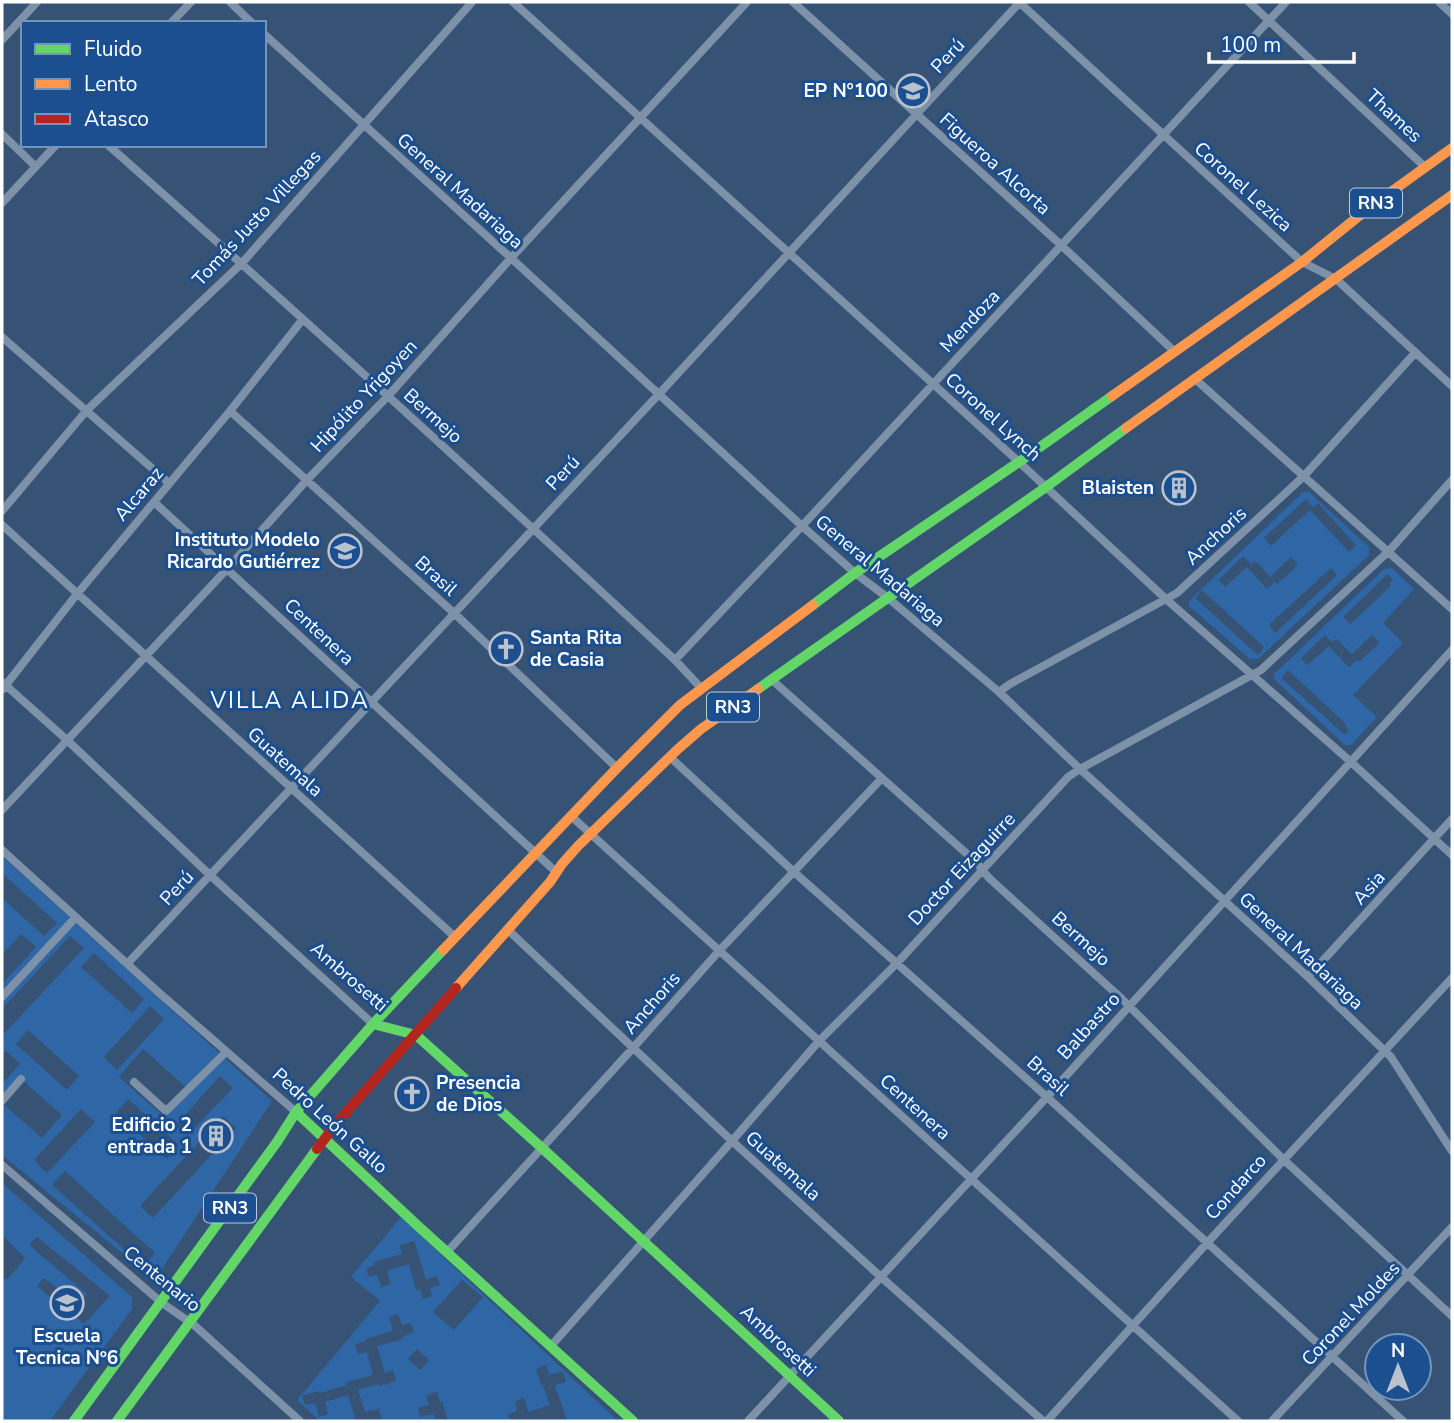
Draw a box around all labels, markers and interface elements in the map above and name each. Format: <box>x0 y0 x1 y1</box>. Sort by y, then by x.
legend <box>21 21 266 147</box>
scale bar <box>1209 21 1354 65</box>
text: 100 m <box>1220 31 1281 59</box>
street label: Perú <box>925 33 971 79</box>
text: Fluido <box>84 35 142 63</box>
text: Lento <box>84 70 137 98</box>
school or university icon: EP N°100 <box>894 72 932 110</box>
place label: EP N°100 <box>804 78 888 104</box>
street label: Thames <box>1360 83 1428 149</box>
text: Atasco <box>84 105 149 133</box>
street label: Figueroa Alcorta <box>934 107 1056 221</box>
street label: General Madariaga <box>391 127 529 255</box>
street label: Coronel Lezica <box>1188 136 1298 238</box>
street label: Tomás Justo Villegas <box>187 144 327 292</box>
road number: RN3 <box>1350 188 1402 218</box>
street label: Mendoza <box>934 284 1006 358</box>
street label: Hipólito Yrigoyen <box>305 334 423 458</box>
street label: Coronel Lynch <box>939 367 1047 467</box>
street label: Bermejo <box>398 383 468 449</box>
street label: Perú <box>540 450 586 496</box>
street label: Alcaraz <box>109 461 170 527</box>
building icon: Blaisten <box>1160 469 1198 507</box>
place label: Blaisten <box>1082 475 1154 501</box>
street label: Anchoris <box>1180 501 1252 571</box>
street label: General Madariaga <box>810 509 950 633</box>
place label: Instituto Modelo Ricardo Gutiérrez <box>167 527 320 575</box>
school or university icon: Instituto Modelo Ricardo Gutiérrez <box>326 532 364 570</box>
street label: Brasil <box>409 550 463 602</box>
street label: Centenera <box>278 593 360 671</box>
place label: Santa Rita de Casia <box>530 625 622 673</box>
church icon: Santa Rita de Casia <box>487 630 525 668</box>
district label: VILLA ALIDA <box>209 685 370 716</box>
road number: RN3 <box>707 692 759 722</box>
street label: Guatemala <box>242 721 328 803</box>
street label: Doctor Eizaguirre <box>903 807 1021 931</box>
street label: Perú <box>154 865 200 911</box>
street label: Asia <box>1347 865 1391 911</box>
street label: General Madariaga <box>1233 886 1369 1016</box>
street label: Bermejo <box>1046 906 1116 972</box>
street label: Ambrosetti <box>305 936 393 1018</box>
street label: Anchoris <box>618 966 686 1040</box>
street label: Balbastro <box>1052 987 1126 1065</box>
street label: Brasil <box>1021 1050 1075 1102</box>
street label: Pedro León Gallo <box>267 1062 393 1180</box>
street label: Centenera <box>874 1068 956 1146</box>
place label: Presencia de Dios <box>436 1070 521 1118</box>
church icon: Presencia de Dios <box>393 1075 431 1113</box>
place label: Edificio 2 entrada 1 <box>107 1112 192 1160</box>
building icon: Edificio 2 entrada 1 <box>197 1117 235 1155</box>
street label: Guatemala <box>740 1125 826 1207</box>
street label: Condarco <box>1199 1148 1273 1226</box>
road number: RN3 <box>204 1194 256 1223</box>
street label: Centenario <box>118 1240 206 1318</box>
street label: Coronel Moldes <box>1296 1256 1406 1372</box>
school or university icon: Escuela Tecnica Nº6 <box>48 1284 86 1322</box>
street label: Ambrosetti <box>734 1299 822 1383</box>
place label: Escuela Tecnica Nº6 <box>16 1323 118 1371</box>
north arrow <box>1363 1332 1433 1402</box>
text: N <box>1391 1338 1405 1364</box>

